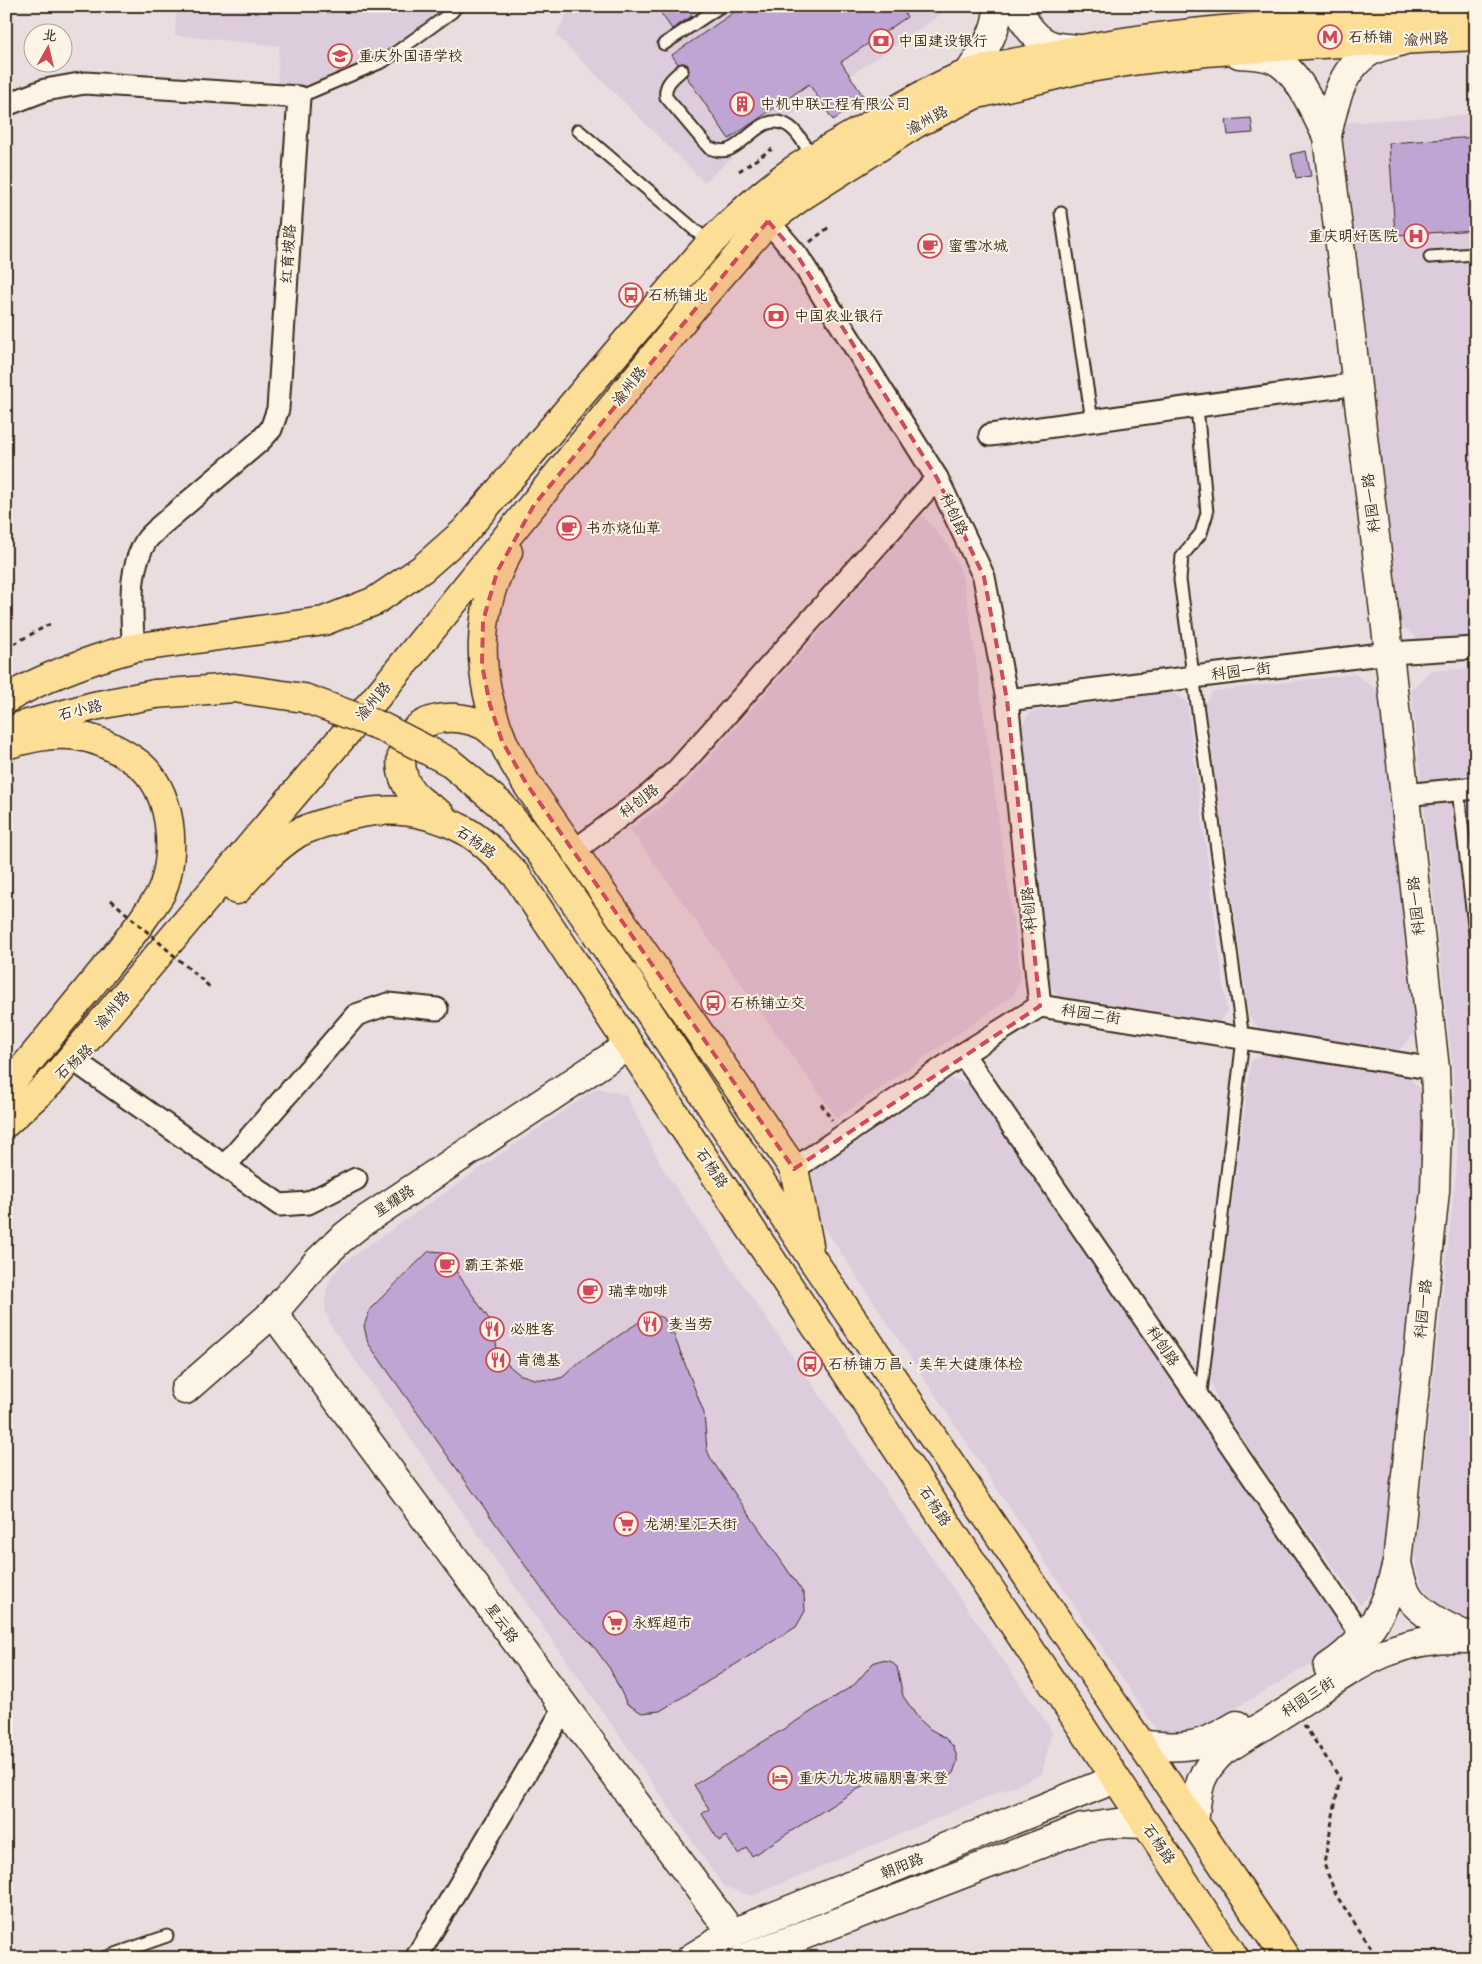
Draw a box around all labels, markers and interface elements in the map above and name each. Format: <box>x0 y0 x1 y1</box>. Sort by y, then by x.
north arrow <box>22 22 72 72</box>
metro station icon: 石桥铺 <box>1317 24 1343 50</box>
text: 北 <box>42 25 58 45</box>
place label: 石桥铺 <box>1348 27 1393 46</box>
bank icon: 中国建设银行 <box>868 28 894 54</box>
street label: 渝州路 <box>1403 28 1449 49</box>
place label: 中国建设银行 <box>898 31 988 50</box>
school or university icon: 重庆外国语学校 <box>327 43 353 69</box>
place label: 重庆外国语学校 <box>358 46 463 65</box>
building icon: 中机中联工程有限公司 <box>729 91 755 117</box>
place label: 中机中联工程有限公司 <box>760 94 910 113</box>
street label: 渝州路 <box>902 101 951 139</box>
street label: 红育坡路 <box>276 223 299 285</box>
hospital icon: 重庆明好医院 <box>1403 223 1429 249</box>
place label: 重庆明好医院 <box>1308 226 1398 245</box>
cafe icon: 蜜雪冰城 <box>917 233 943 259</box>
place label: 蜜雪冰城 <box>948 236 1008 255</box>
bus stop icon: 石桥铺北 <box>618 282 644 308</box>
place label: 石桥铺北 <box>648 285 708 304</box>
bank icon: 中国农业银行 <box>763 303 789 329</box>
place label: 中国农业银行 <box>794 306 884 325</box>
street label: 渝州路 <box>607 362 650 409</box>
street label: 科园一路 <box>1357 472 1384 534</box>
street label: 科创路 <box>936 489 973 538</box>
cafe icon: 书亦烧仙草 <box>556 515 582 541</box>
place label: 书亦烧仙草 <box>586 518 661 537</box>
street label: 科园一街 <box>1210 657 1272 684</box>
street label: 渝州路 <box>351 677 394 724</box>
street label: 石小路 <box>56 695 104 724</box>
street label: 科创路 <box>615 779 662 822</box>
street label: 石杨路 <box>452 821 500 862</box>
street label: 科园一路 <box>1403 875 1428 937</box>
street label: 科创路 <box>1017 886 1040 932</box>
street label: 渝州路 <box>90 986 133 1033</box>
bus stop icon: 石桥铺立交 <box>700 990 726 1016</box>
place label: 石桥铺立交 <box>730 993 805 1012</box>
street label: 科园二街 <box>1060 999 1122 1028</box>
street label: 石杨路 <box>51 1040 97 1084</box>
street label: 石杨路 <box>692 1144 733 1192</box>
street label: 星耀路 <box>370 1180 418 1221</box>
cafe icon: 霸王茶姬 <box>434 1252 460 1278</box>
place label: 霸王茶姬 <box>464 1255 524 1274</box>
cafe icon: 瑞幸咖啡 <box>577 1278 603 1304</box>
street label: 科园一路 <box>1410 1278 1435 1340</box>
place label: 瑞幸咖啡 <box>608 1281 668 1300</box>
restaurant icon: 麦当劳 <box>637 1311 663 1337</box>
place label: 麦当劳 <box>668 1314 713 1333</box>
restaurant icon: 必胜客 <box>479 1316 505 1342</box>
place label: 必胜客 <box>510 1319 555 1338</box>
street label: 科创路 <box>1143 1322 1184 1370</box>
restaurant icon: 肯德基 <box>485 1347 511 1373</box>
place label: 肯德基 <box>516 1350 561 1369</box>
bus stop icon: 石桥铺万昌‧美年大健康体检 <box>797 1351 823 1377</box>
place label: 石桥铺万昌‧美年大健康体检 <box>828 1354 1023 1373</box>
street label: 石杨路 <box>915 1482 956 1530</box>
supermarket icon: 龙湖·星汇天街 <box>613 1511 639 1537</box>
place label: 龙湖·星汇天街 <box>644 1514 737 1533</box>
street label: 星云路 <box>481 1599 523 1646</box>
supermarket icon: 永辉超市 <box>602 1610 628 1636</box>
place label: 永辉超市 <box>632 1613 692 1632</box>
street label: 科园三街 <box>1277 1672 1338 1721</box>
hotel icon: 重庆九龙坡福朋喜来登 <box>767 1765 793 1791</box>
place label: 重庆九龙坡福朋喜来登 <box>798 1768 948 1787</box>
street label: 石杨路 <box>1139 1820 1180 1868</box>
street label: 朝阳路 <box>877 1848 926 1883</box>

